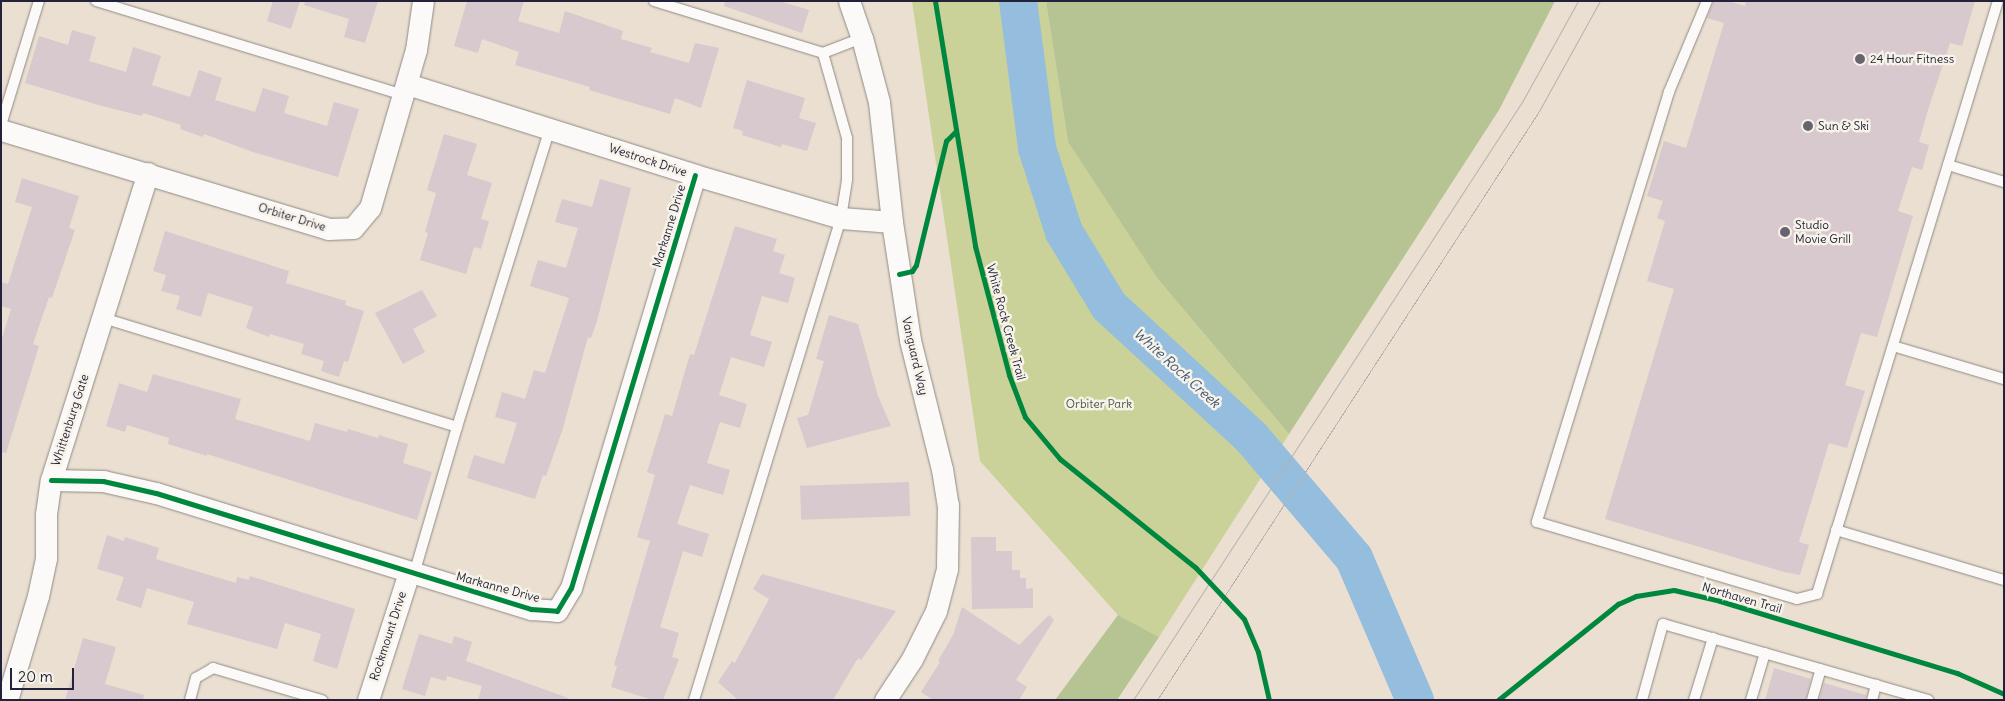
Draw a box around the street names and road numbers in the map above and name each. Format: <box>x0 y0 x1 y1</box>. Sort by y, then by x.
street label: Westrock Drive <box>607 141 689 179</box>
street label: Markanne Drive <box>650 183 688 269</box>
street label: Orbiter Drive <box>256 200 328 234</box>
street label: White Rock Creek Trail <box>984 262 1028 382</box>
street label: Vanguard Way <box>899 315 931 397</box>
street label: Whittenburg Gate <box>48 372 92 468</box>
street label: Markanne Drive <box>455 569 541 605</box>
street label: Northaven Trail <box>1701 580 1783 616</box>
street label: Rockmount Drive <box>367 590 409 682</box>

